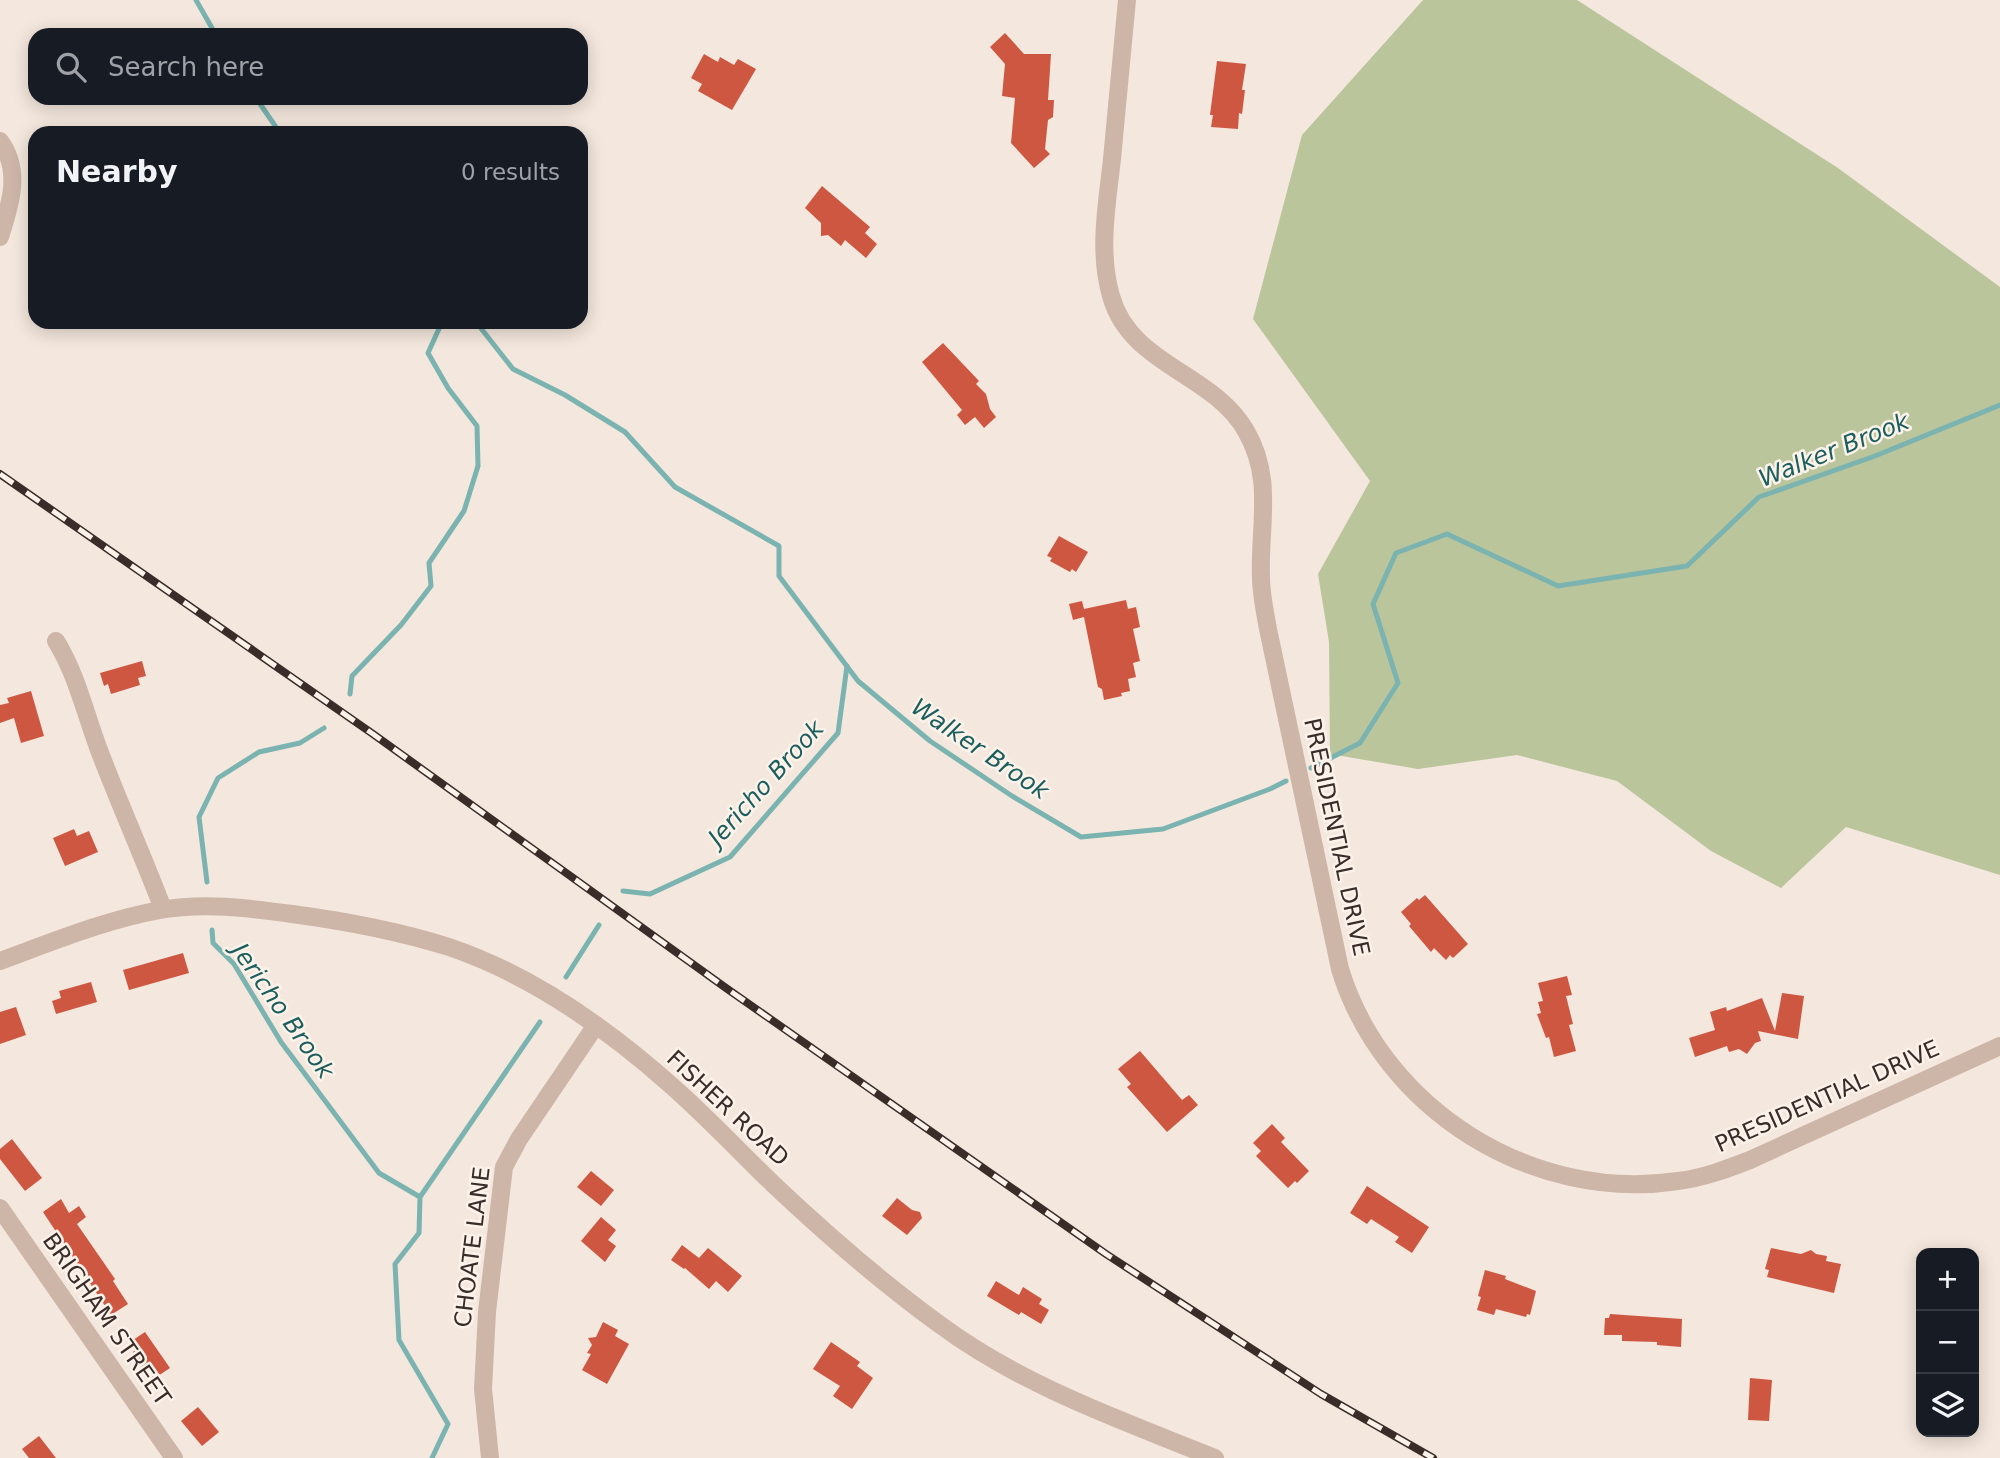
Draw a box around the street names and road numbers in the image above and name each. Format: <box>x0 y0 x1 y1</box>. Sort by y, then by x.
street label: PRESIDENTIAL DRIVE <box>1299 716 1375 958</box>
street label: PRESIDENTIAL DRIVE <box>1711 1035 1943 1157</box>
street label: FISHER ROAD <box>662 1045 794 1171</box>
street label: CHOATE LANE <box>449 1165 495 1329</box>
street label: BRIGHAM STREET <box>38 1228 177 1411</box>

